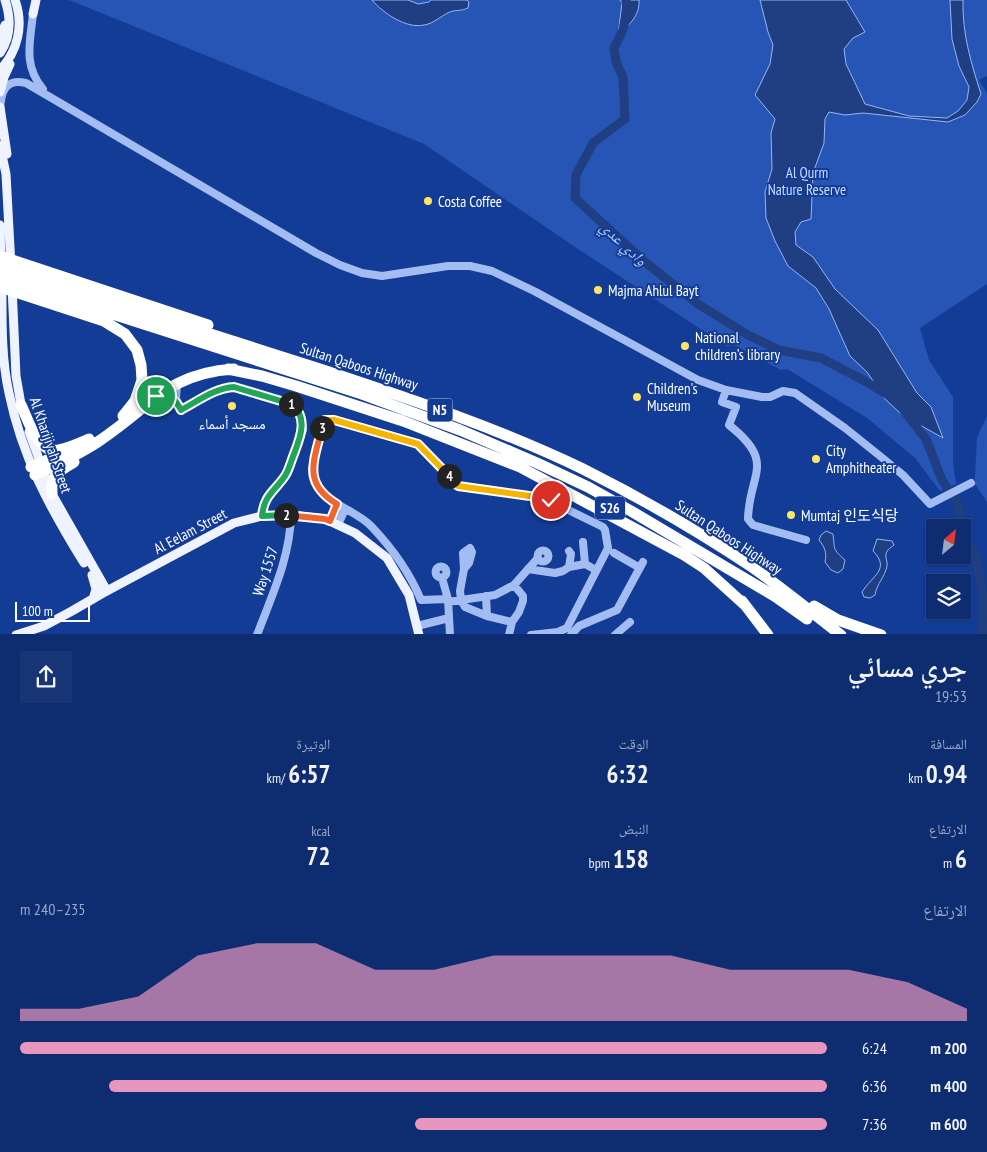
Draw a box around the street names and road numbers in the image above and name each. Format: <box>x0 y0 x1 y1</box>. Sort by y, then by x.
street label: Sultan Qaboos Highway <box>298 338 421 394</box>
street label: Al Kharijiyah Street <box>26 395 76 495</box>
road number: N5 <box>428 398 452 422</box>
street label: Sultan Qaboos Highway <box>672 495 786 579</box>
road number: S26 <box>595 496 625 520</box>
street label: Al Eelam Street <box>150 504 230 558</box>
street label: Way 1557 <box>248 544 282 598</box>

